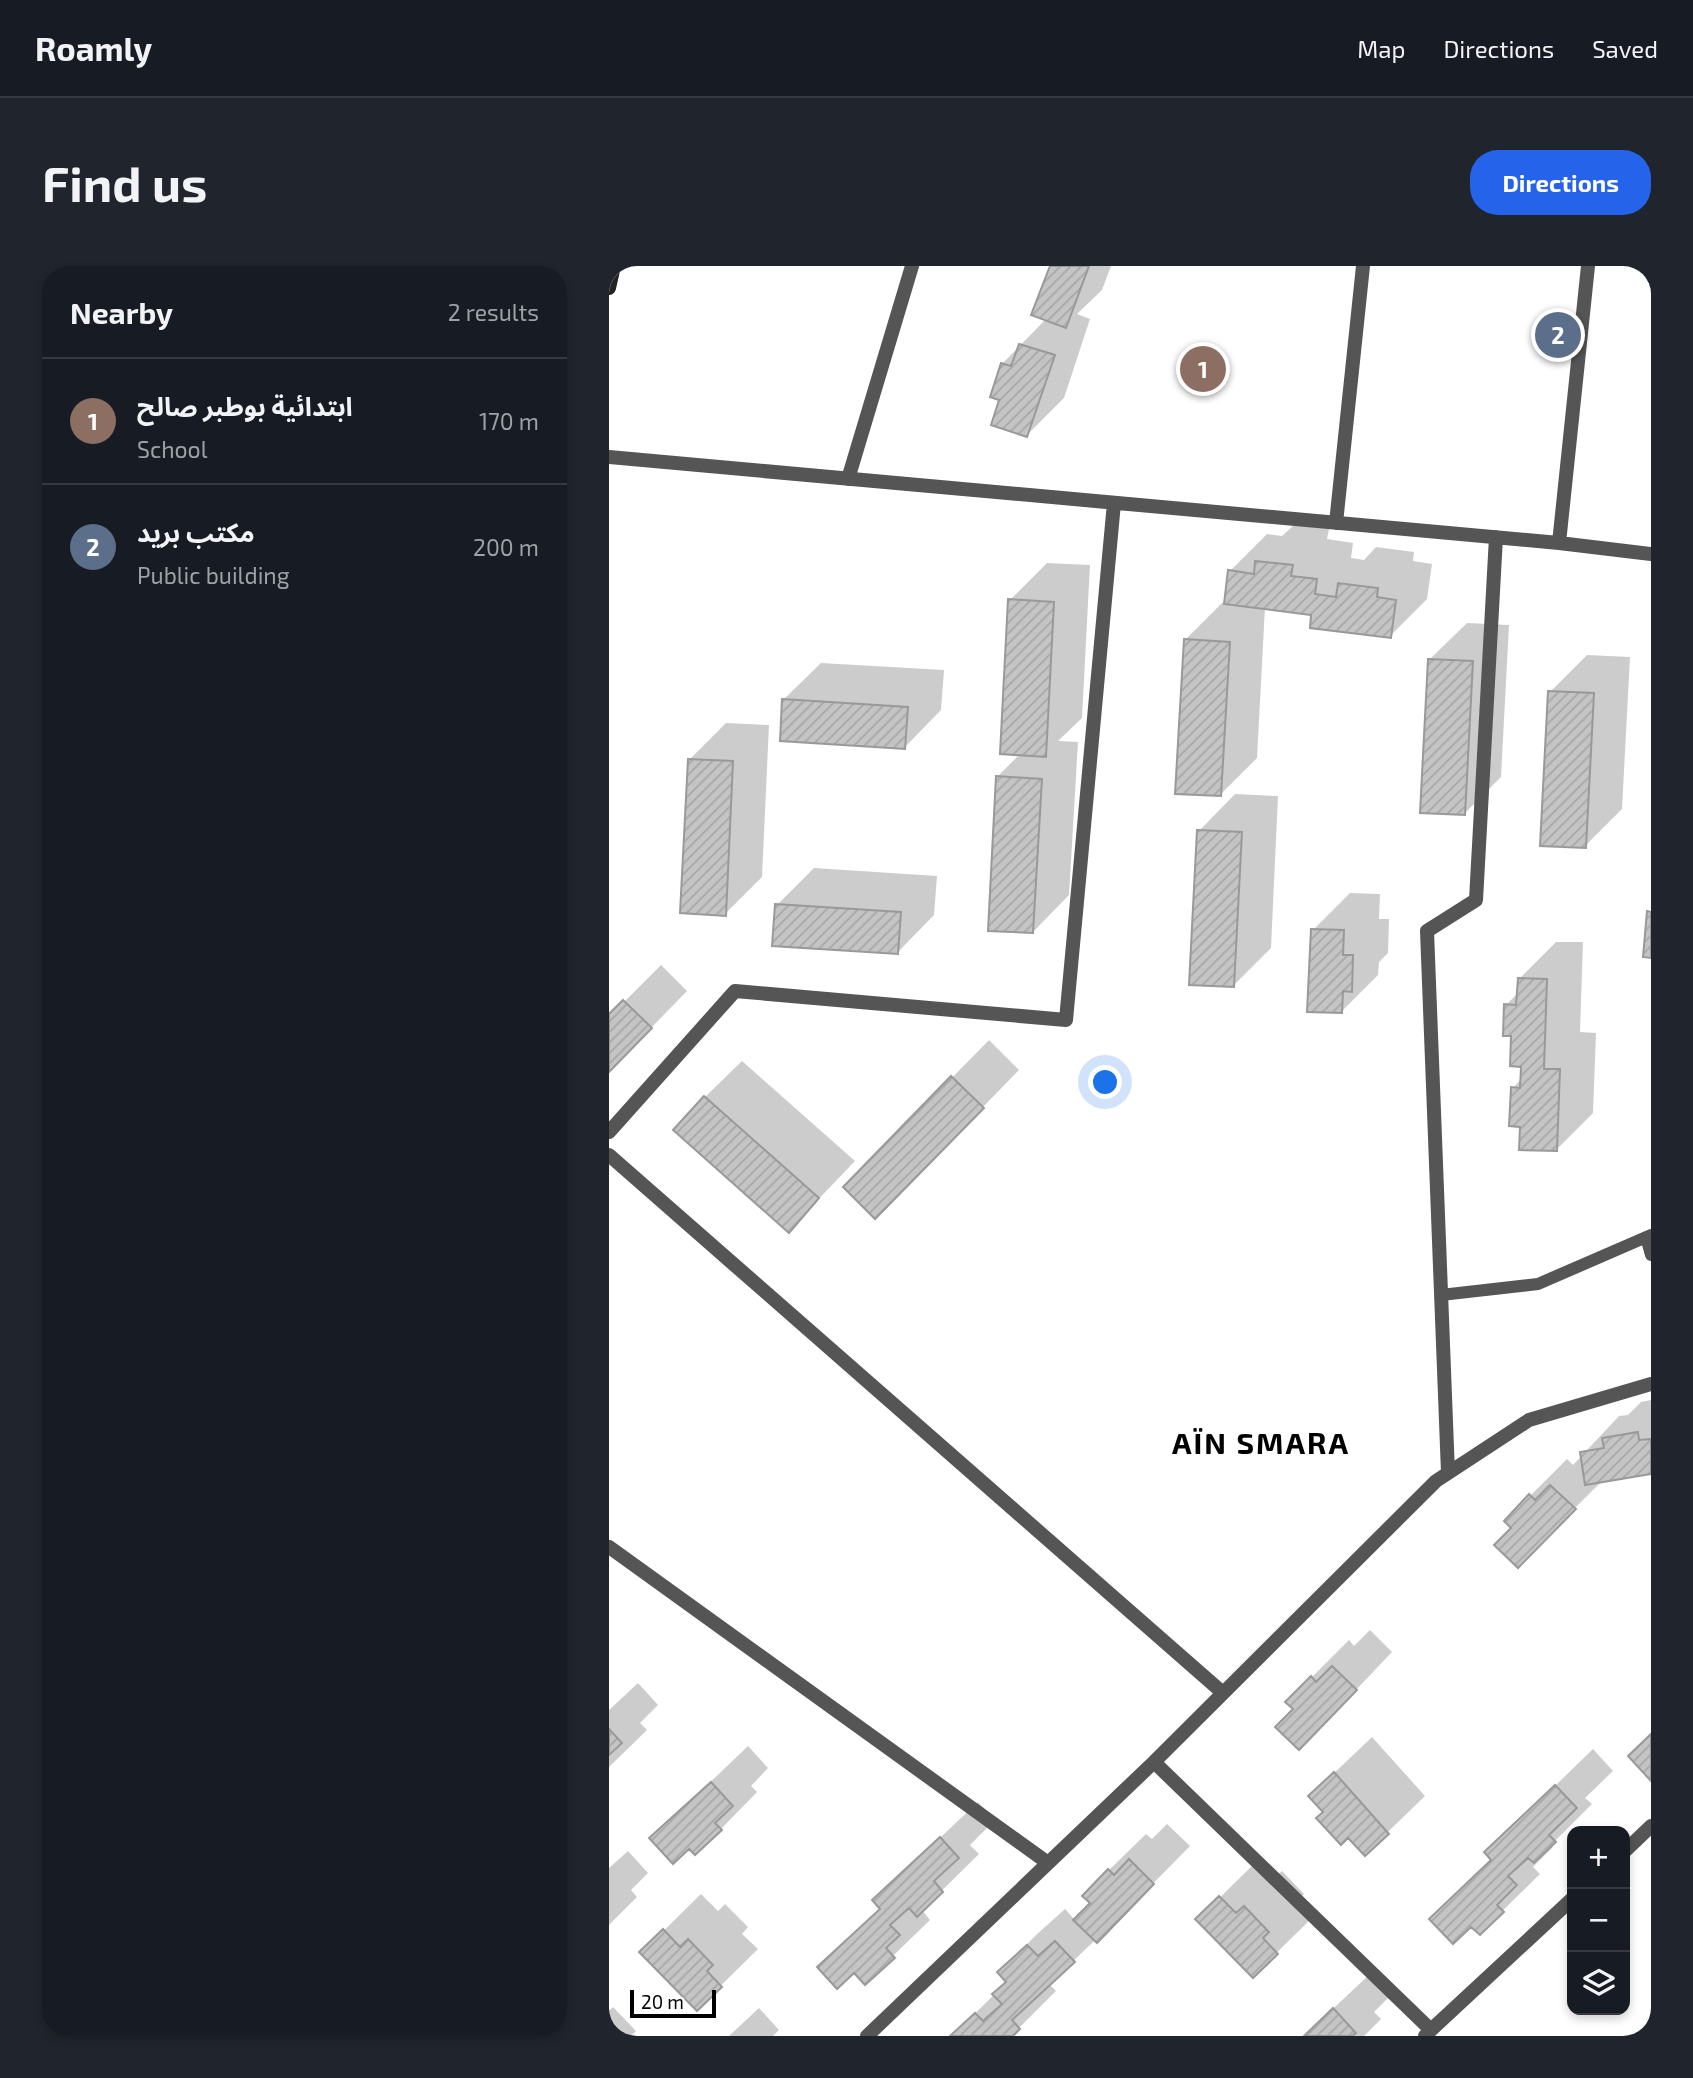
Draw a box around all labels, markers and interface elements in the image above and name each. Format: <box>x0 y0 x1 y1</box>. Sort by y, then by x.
text: Roamly <box>35 28 152 68</box>
text: Map <box>1357 34 1405 63</box>
text: Directions <box>1443 34 1554 63</box>
text: Saved <box>1592 34 1658 63</box>
button: Directions <box>1470 150 1651 215</box>
text: Find us <box>42 153 207 212</box>
text: Nearby <box>70 294 173 330</box>
text: 2 results <box>448 298 539 326</box>
pin: 2 <box>1535 309 1581 361</box>
pin: 1 <box>1180 343 1226 395</box>
text: ابتدائية بوطبر صالح <box>137 390 353 421</box>
text: 1 <box>88 407 98 435</box>
text: 170 m <box>479 407 539 435</box>
text: School <box>137 435 207 463</box>
text: مكتب بريد <box>137 516 255 547</box>
text: 2 <box>86 533 100 561</box>
text: 200 m <box>473 533 539 561</box>
text: Public building <box>137 561 290 589</box>
your location <box>1088 1065 1122 1099</box>
district label: AÏN SMARA <box>1172 1424 1350 1460</box>
map controls <box>1567 1826 1630 2015</box>
button: + <box>1567 1826 1630 1889</box>
button: − <box>1567 1889 1630 1952</box>
button: layers <box>1567 1952 1630 2015</box>
scale bar <box>630 1987 716 2019</box>
text: 20 m <box>641 1990 684 2013</box>

